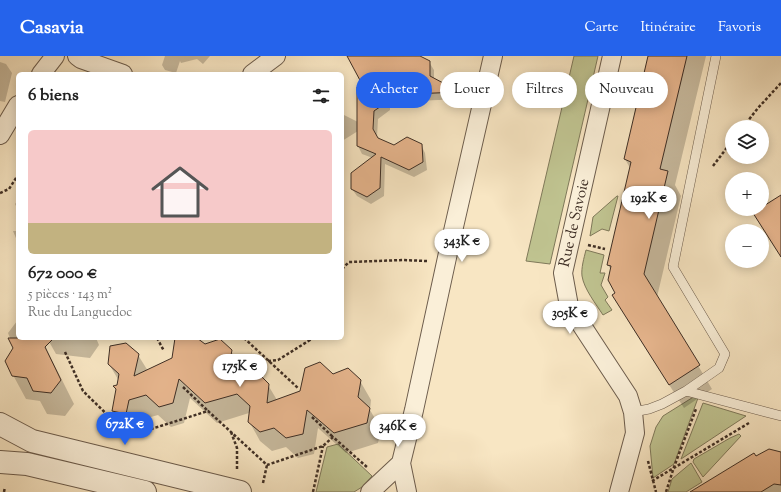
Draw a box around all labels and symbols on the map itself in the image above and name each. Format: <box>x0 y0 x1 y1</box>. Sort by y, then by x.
street label: Rue de Savoie <box>555 177 595 269</box>
pin: 192K € <box>616 186 682 220</box>
pin: 343K € <box>429 229 495 263</box>
pin: 305K € <box>537 301 603 335</box>
pin: 175K € <box>207 354 273 388</box>
pin: 672K € <box>92 412 158 446</box>
pin: 346K € <box>365 414 431 448</box>

